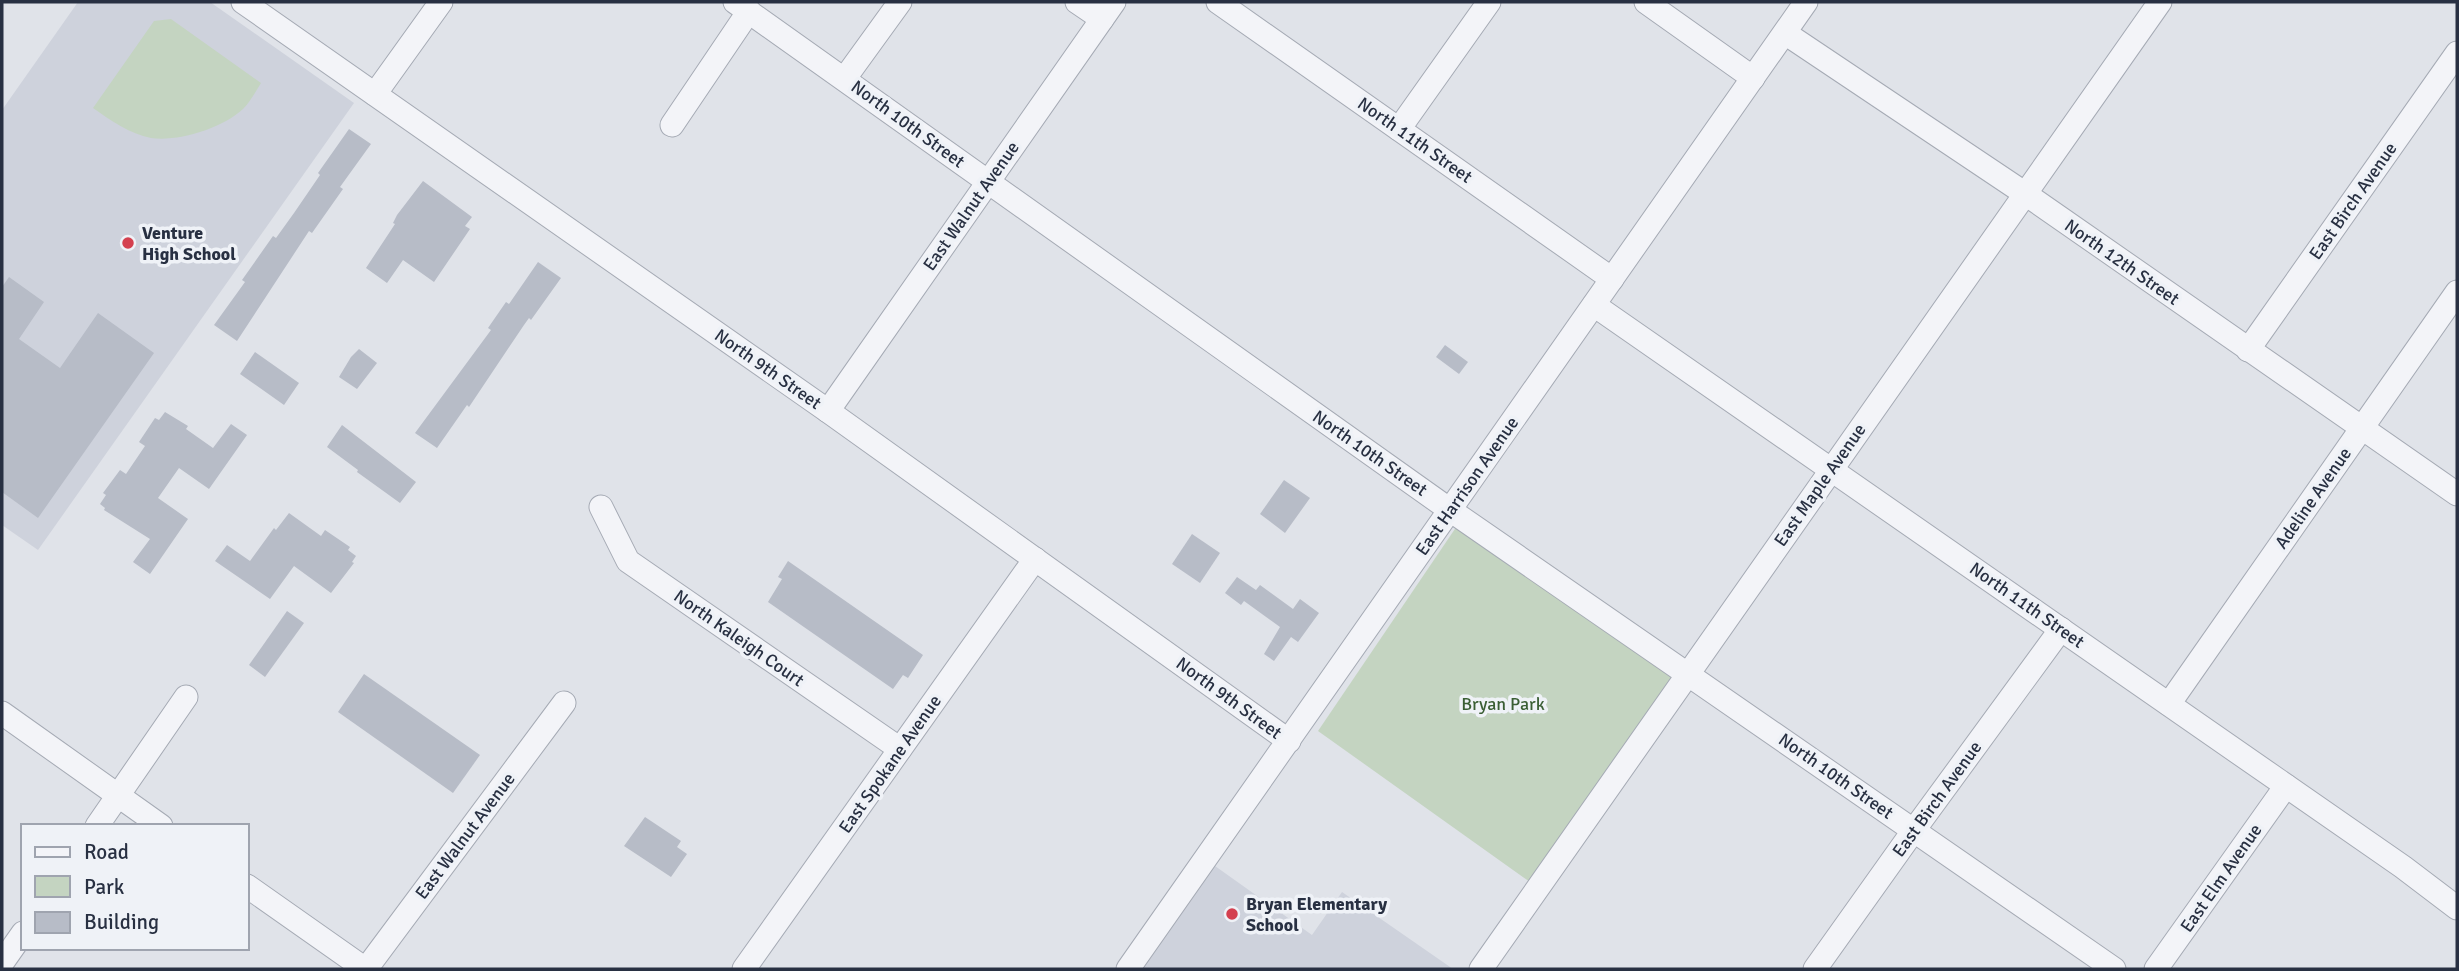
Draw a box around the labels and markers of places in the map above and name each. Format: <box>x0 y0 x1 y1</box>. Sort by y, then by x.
place label: Venture High School <box>142 222 236 265</box>
marker: Venture High School <box>120 235 136 251</box>
place label: Bryan Elementary School <box>1246 893 1387 936</box>
marker: Bryan Elementary School <box>1224 906 1240 922</box>

